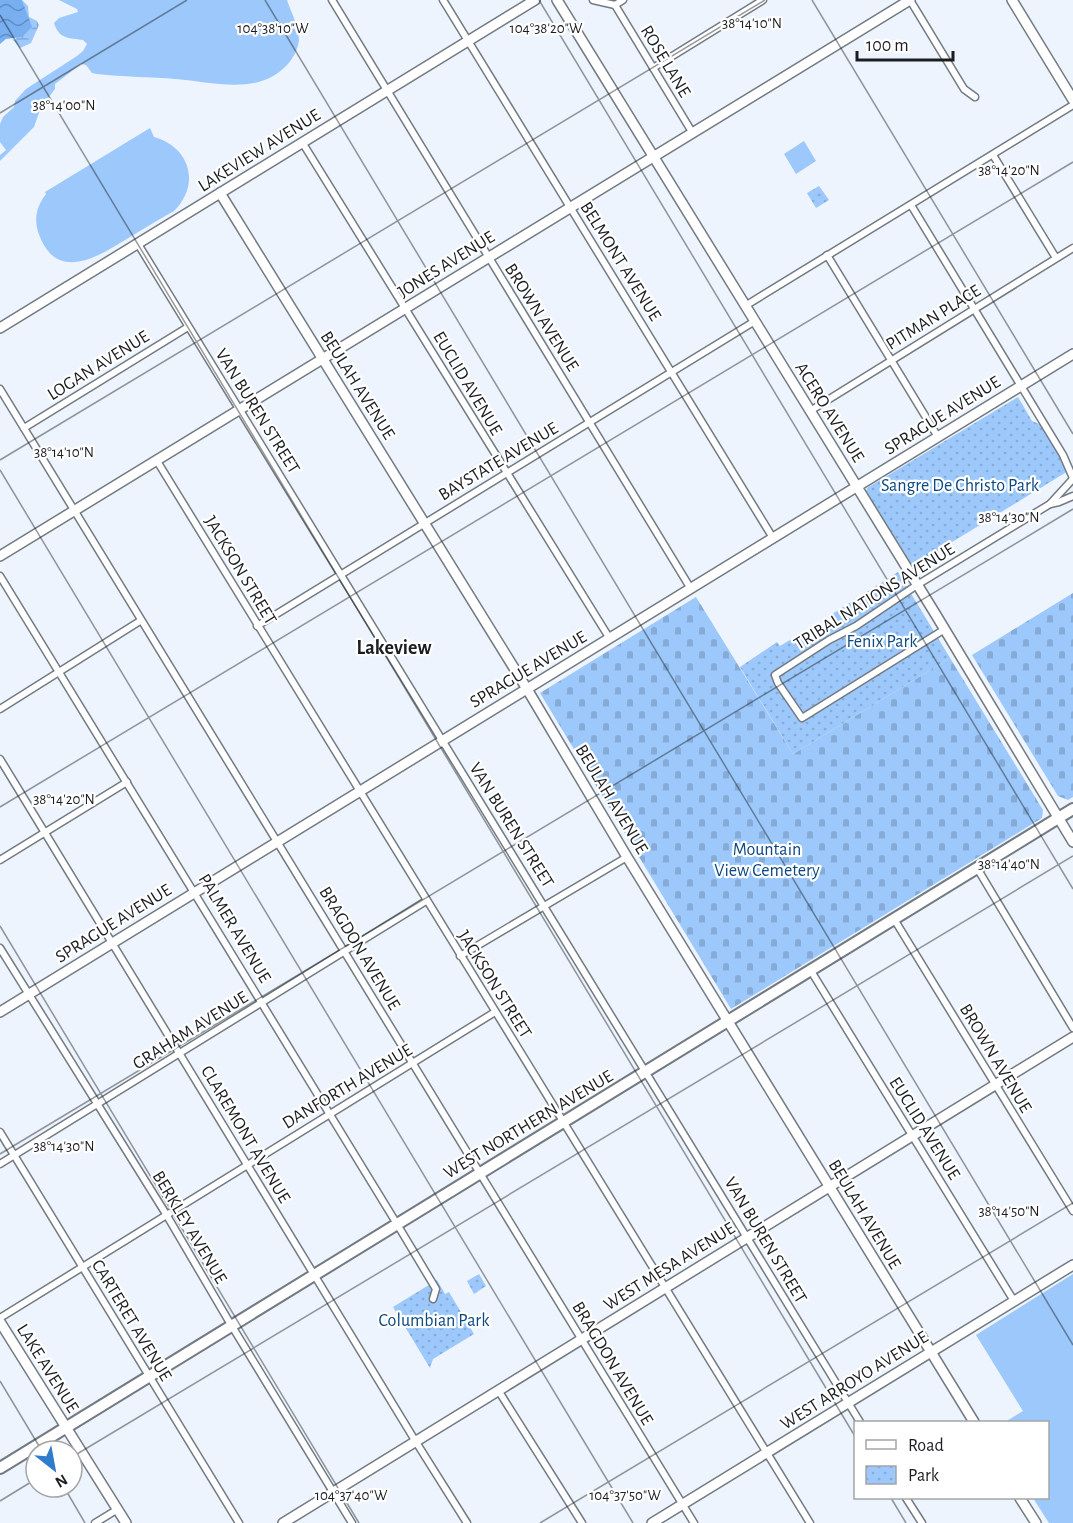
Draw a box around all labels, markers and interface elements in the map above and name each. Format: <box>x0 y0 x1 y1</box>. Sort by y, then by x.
text: 38°14'10"N <box>722 16 782 31</box>
text: 104°38'10"W <box>237 21 309 36</box>
text: 104°38'20"W <box>509 21 583 36</box>
street label: ROSE LANE <box>637 22 694 101</box>
scale bar <box>857 24 953 62</box>
text: 100 m <box>866 37 909 55</box>
text: 38°14'00"N <box>33 98 95 113</box>
street label: LAKEVIEW AVENUE <box>195 106 324 196</box>
text: 38°14'20"N <box>978 163 1040 178</box>
street label: BELMONT AVENUE <box>576 199 664 324</box>
street label: JONES AVENUE <box>395 228 498 302</box>
street label: BROWN AVENUE <box>501 261 582 375</box>
street label: PITMAN PLACE <box>883 282 984 354</box>
street label: LOGAN AVENUE <box>45 327 153 404</box>
street label: BEULAH AVENUE <box>317 328 398 443</box>
street label: EUCLID AVENUE <box>429 329 505 439</box>
street label: VAN BUREN STREET <box>212 346 303 477</box>
street label: ACERO AVENUE <box>791 360 867 466</box>
street label: SPRAGUE AVENUE <box>881 373 1004 459</box>
street label: BAYSTATE AVENUE <box>436 419 562 505</box>
text: 38°14'10"N <box>34 445 94 460</box>
park label: Sangre De Christo Park <box>881 477 1040 495</box>
text: 38°14'30"N <box>978 510 1040 525</box>
street label: JACKSON STREET <box>201 513 280 628</box>
street label: TRIBAL NATIONS AVENUE <box>791 540 958 654</box>
street label: SPRAGUE AVENUE <box>467 628 590 712</box>
park label: Fenix Park <box>847 633 918 651</box>
district label: Lakeview <box>357 638 431 658</box>
street label: BEULAH AVENUE <box>572 742 651 858</box>
street label: VAN BUREN STREET <box>466 760 557 891</box>
text: 38°14'20"N <box>33 792 95 807</box>
park label: Mountain View Cemetery <box>714 841 820 880</box>
text: 38°14'40"N <box>978 857 1040 872</box>
street label: PALMER AVENUE <box>195 871 274 986</box>
street label: SPRAGUE AVENUE <box>52 881 175 967</box>
street label: BRAGDON AVENUE <box>315 884 403 1013</box>
street label: JACKSON STREET <box>454 927 535 1042</box>
street label: GRAHAM AVENUE <box>130 988 252 1073</box>
street label: BROWN AVENUE <box>956 1001 1035 1116</box>
street label: DANFORTH AVENUE <box>280 1041 416 1133</box>
street label: CLAREMONT AVENUE <box>197 1063 293 1206</box>
street label: WEST NORTHERN AVENUE <box>441 1067 616 1182</box>
street label: EUCLID AVENUE <box>885 1074 963 1183</box>
text: 38°14'30"N <box>33 1139 95 1154</box>
street label: BEULAH AVENUE <box>825 1157 904 1273</box>
street label: BERKLEY AVENUE <box>148 1168 230 1287</box>
street label: VAN BUREN STREET <box>720 1174 810 1307</box>
text: 38°14'50"N <box>978 1204 1040 1219</box>
street label: WEST MESA AVENUE <box>601 1219 738 1314</box>
street label: CARTERET AVENUE <box>88 1257 175 1385</box>
street label: BRAGDON AVENUE <box>568 1299 656 1428</box>
park label: Columbian Park <box>379 1312 490 1330</box>
street label: LAKE AVENUE <box>13 1321 82 1416</box>
street label: WEST ARROYO AVENUE <box>778 1328 932 1434</box>
legend <box>854 1421 1049 1499</box>
text: Road <box>908 1437 944 1455</box>
north arrow <box>24 1439 84 1499</box>
text: Park <box>908 1467 940 1485</box>
text: N <box>52 1471 70 1491</box>
text: 104°37'40"W <box>315 1488 388 1503</box>
text: 104°37'50"W <box>589 1488 661 1503</box>

